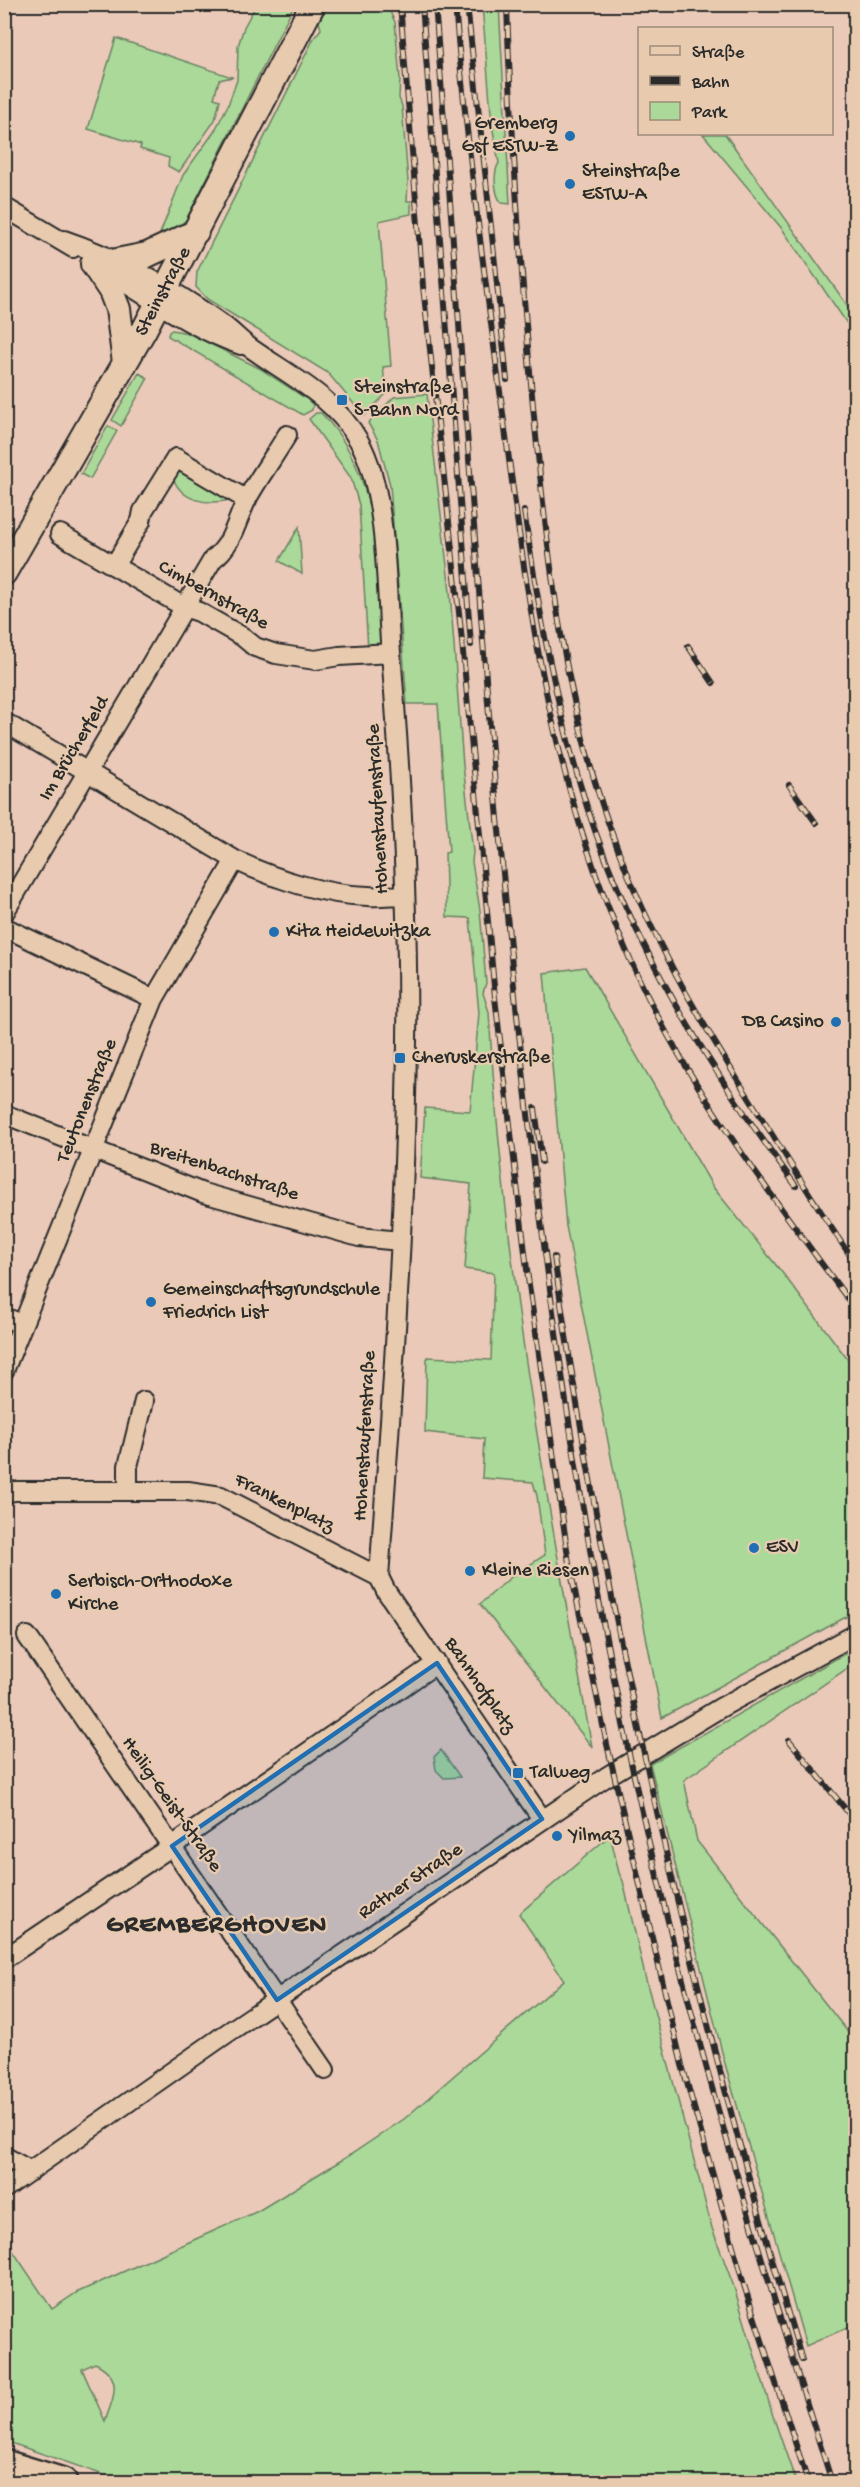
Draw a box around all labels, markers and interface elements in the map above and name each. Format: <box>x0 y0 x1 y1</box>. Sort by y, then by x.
legend <box>638 27 833 135</box>
text: Straße <box>692 43 745 64</box>
text: Bahn <box>691 73 730 94</box>
text: Park <box>691 103 728 124</box>
place label: Gremberg Gsf ESTW-Z <box>462 113 559 159</box>
marker: Gremberg Gsf ESTW-Z <box>563 129 577 143</box>
place label: Steinstraße ESTW-A <box>582 161 680 207</box>
marker: Steinstraße ESTW-A <box>563 177 577 191</box>
street label: Steinstraße <box>131 243 197 341</box>
place label: Steinstraße S-Bahn Nord <box>354 377 460 423</box>
marker: Steinstraße S-Bahn Nord <box>335 393 349 407</box>
street label: Cimbernstraße <box>154 556 273 636</box>
street label: Im Brücherfeld <box>35 691 116 805</box>
street label: Hohenstaufenstraße <box>363 723 395 895</box>
place label: Kita Heidewitzka <box>286 921 431 944</box>
marker: Kita Heidewitzka <box>267 925 281 939</box>
place label: DB Casino <box>740 1011 824 1034</box>
marker: DB Casino <box>829 1015 843 1029</box>
street label: Teutonenstraße <box>52 1035 124 1167</box>
place label: Cheruskerstraße <box>412 1047 551 1070</box>
marker: Cheruskerstraße <box>393 1051 407 1065</box>
street label: Breitenbachstraße <box>146 1137 302 1207</box>
place label: Gemeinschaftsgrundschule Friedrich List <box>162 1279 381 1325</box>
marker: Gemeinschaftsgrundschule Friedrich List <box>144 1295 158 1309</box>
street label: Hohenstaufenstraße <box>350 1350 382 1522</box>
street label: Frankenplatz <box>229 1469 339 1540</box>
place label: ESV <box>766 1537 799 1560</box>
marker: ESV <box>747 1541 761 1555</box>
place label: Kleine Riesen <box>482 1560 589 1583</box>
marker: Kleine Riesen <box>463 1564 477 1578</box>
place label: Serbisch-Orthodoxe Kirche <box>68 1571 233 1617</box>
marker: Serbisch-Orthodoxe Kirche <box>49 1587 63 1601</box>
street label: Bahnhofplatz <box>438 1633 520 1739</box>
street label: Heilig-Geist-Straße <box>116 1733 227 1878</box>
place label: Talweg <box>529 1762 590 1785</box>
marker: Talweg <box>511 1766 525 1780</box>
place label: Yilmaz <box>567 1825 622 1848</box>
marker: Yilmaz <box>550 1829 564 1843</box>
street label: Rather Straße <box>355 1838 468 1925</box>
district label: GREMBERGHOVEN <box>106 1911 328 1942</box>

